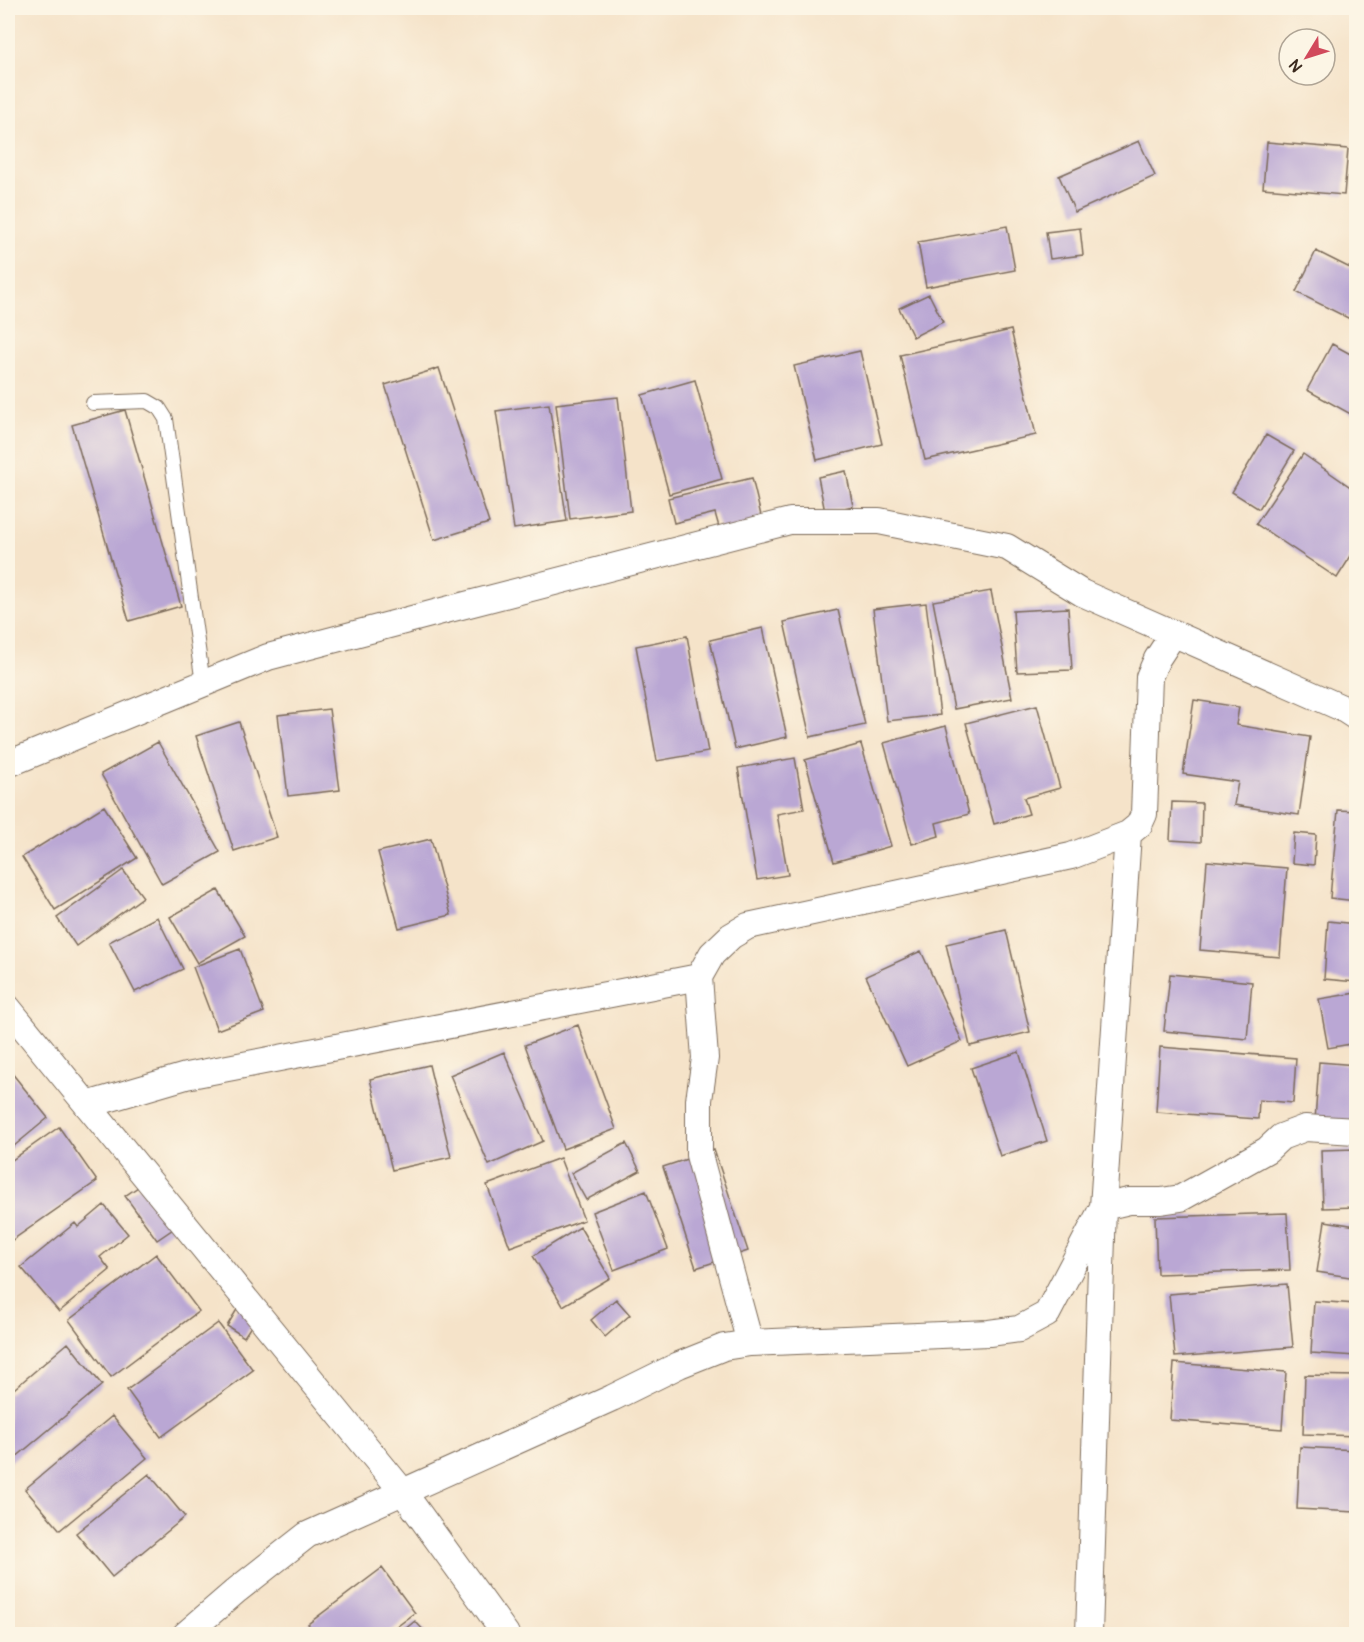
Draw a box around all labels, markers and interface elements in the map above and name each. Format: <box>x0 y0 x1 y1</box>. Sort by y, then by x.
north arrow <box>1277 27 1337 87</box>
text: N <box>1285 55 1307 76</box>

